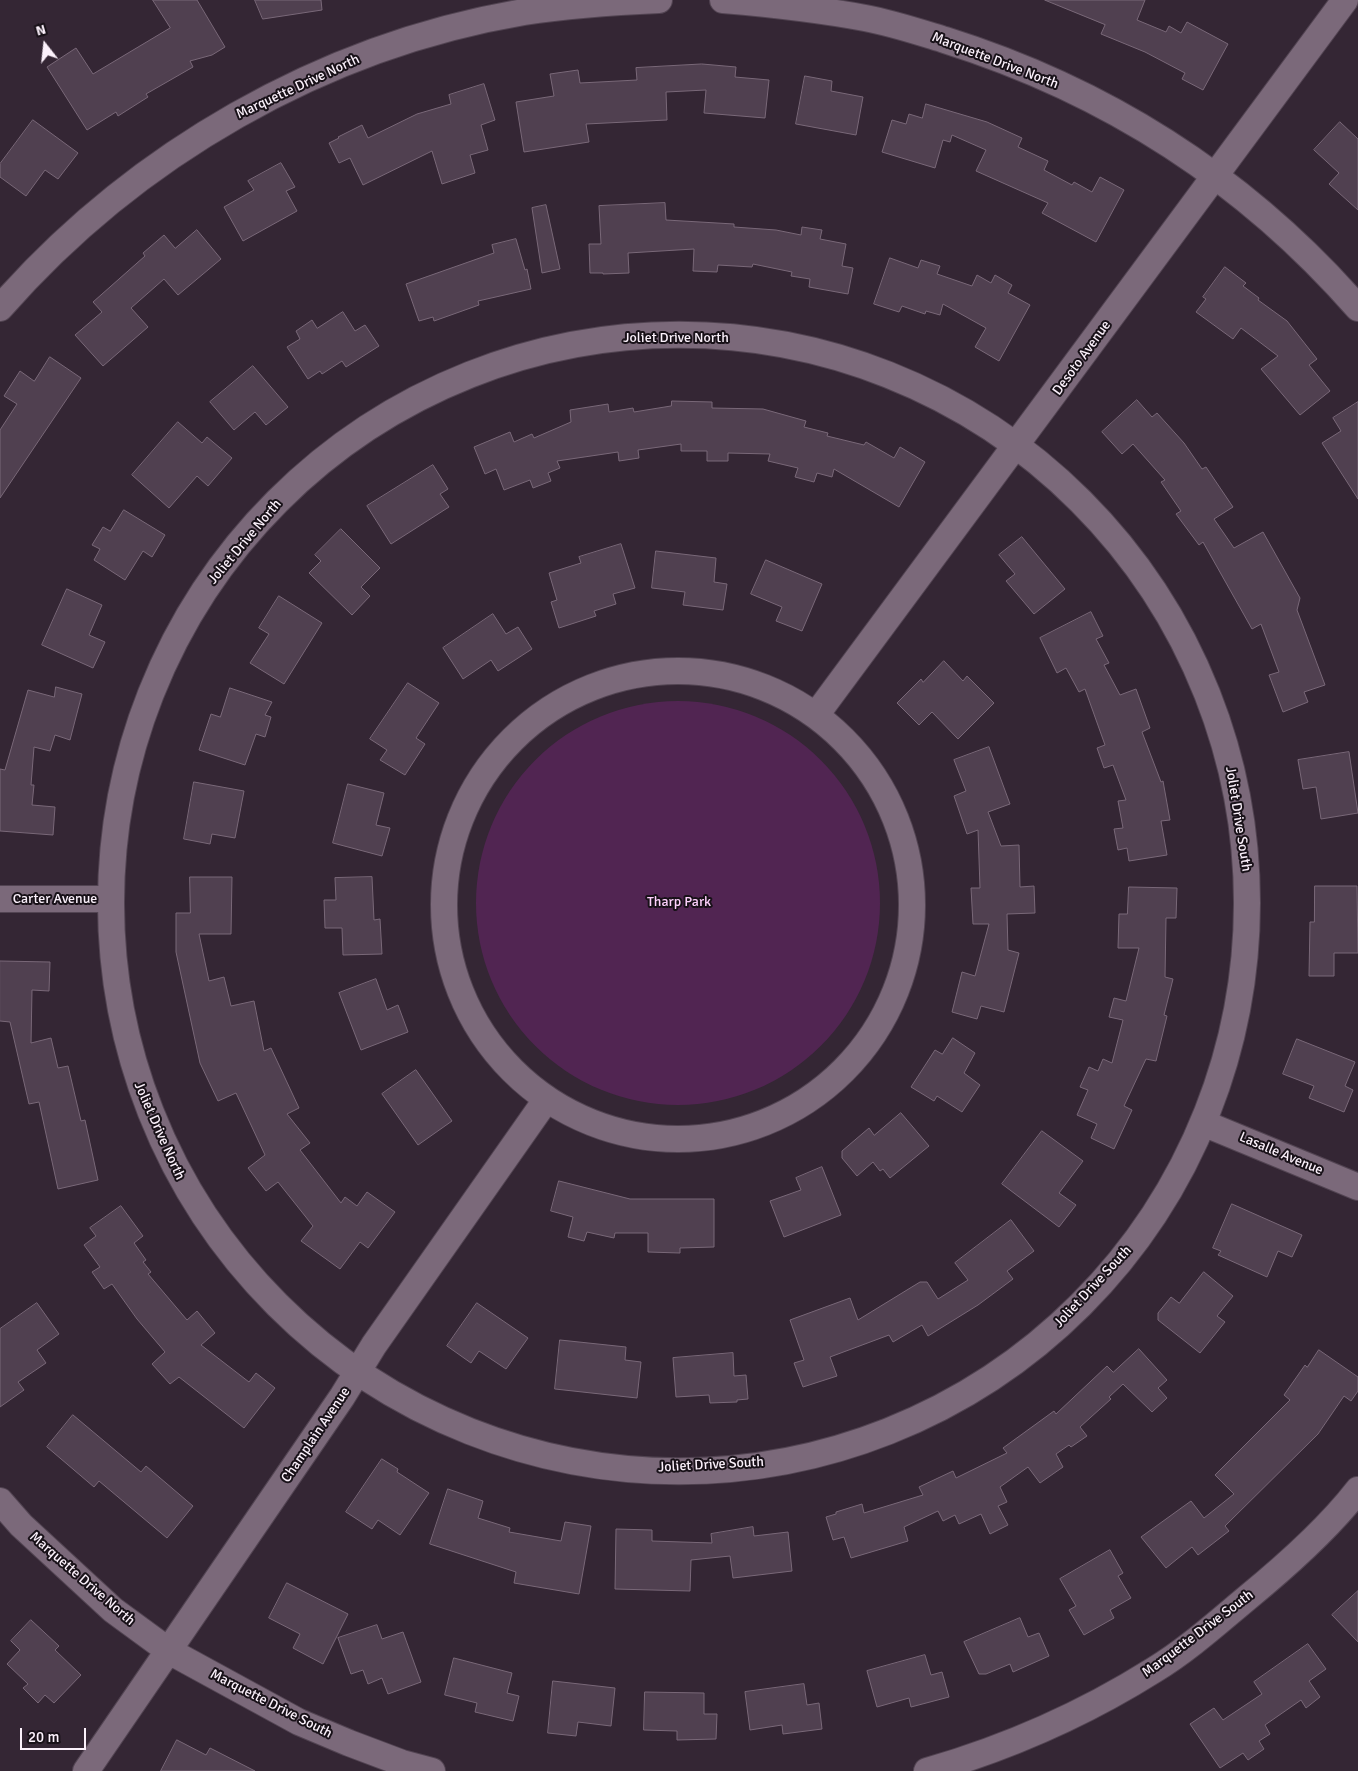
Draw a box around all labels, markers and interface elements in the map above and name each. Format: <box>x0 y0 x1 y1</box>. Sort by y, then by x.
north arrow <box>20 20 70 70</box>
text: N <box>34 21 48 40</box>
street label: Marquette Drive North <box>929 29 1061 93</box>
street label: Marquette Drive North <box>234 51 362 123</box>
street label: Desoto Avenue <box>1049 317 1115 399</box>
street label: Joliet Drive North <box>623 330 729 346</box>
street label: Joliet Drive North <box>205 496 285 588</box>
street label: Joliet Drive South <box>1221 765 1255 873</box>
street label: Carter Avenue <box>13 891 97 907</box>
park label: Tharp Park <box>647 894 711 910</box>
street label: Joliet Drive North <box>130 1079 188 1183</box>
street label: Lasalle Avenue <box>1237 1129 1325 1179</box>
street label: Joliet Drive South <box>1051 1243 1135 1331</box>
street label: Champlain Avenue <box>278 1384 354 1486</box>
street label: Joliet Drive South <box>658 1454 764 1476</box>
street label: Marquette Drive North <box>26 1529 138 1629</box>
street label: Marquette Drive South <box>1139 1587 1257 1681</box>
street label: Marquette Drive South <box>207 1666 335 1742</box>
scale bar <box>22 1718 89 1750</box>
text: 20 m <box>28 1728 59 1746</box>

